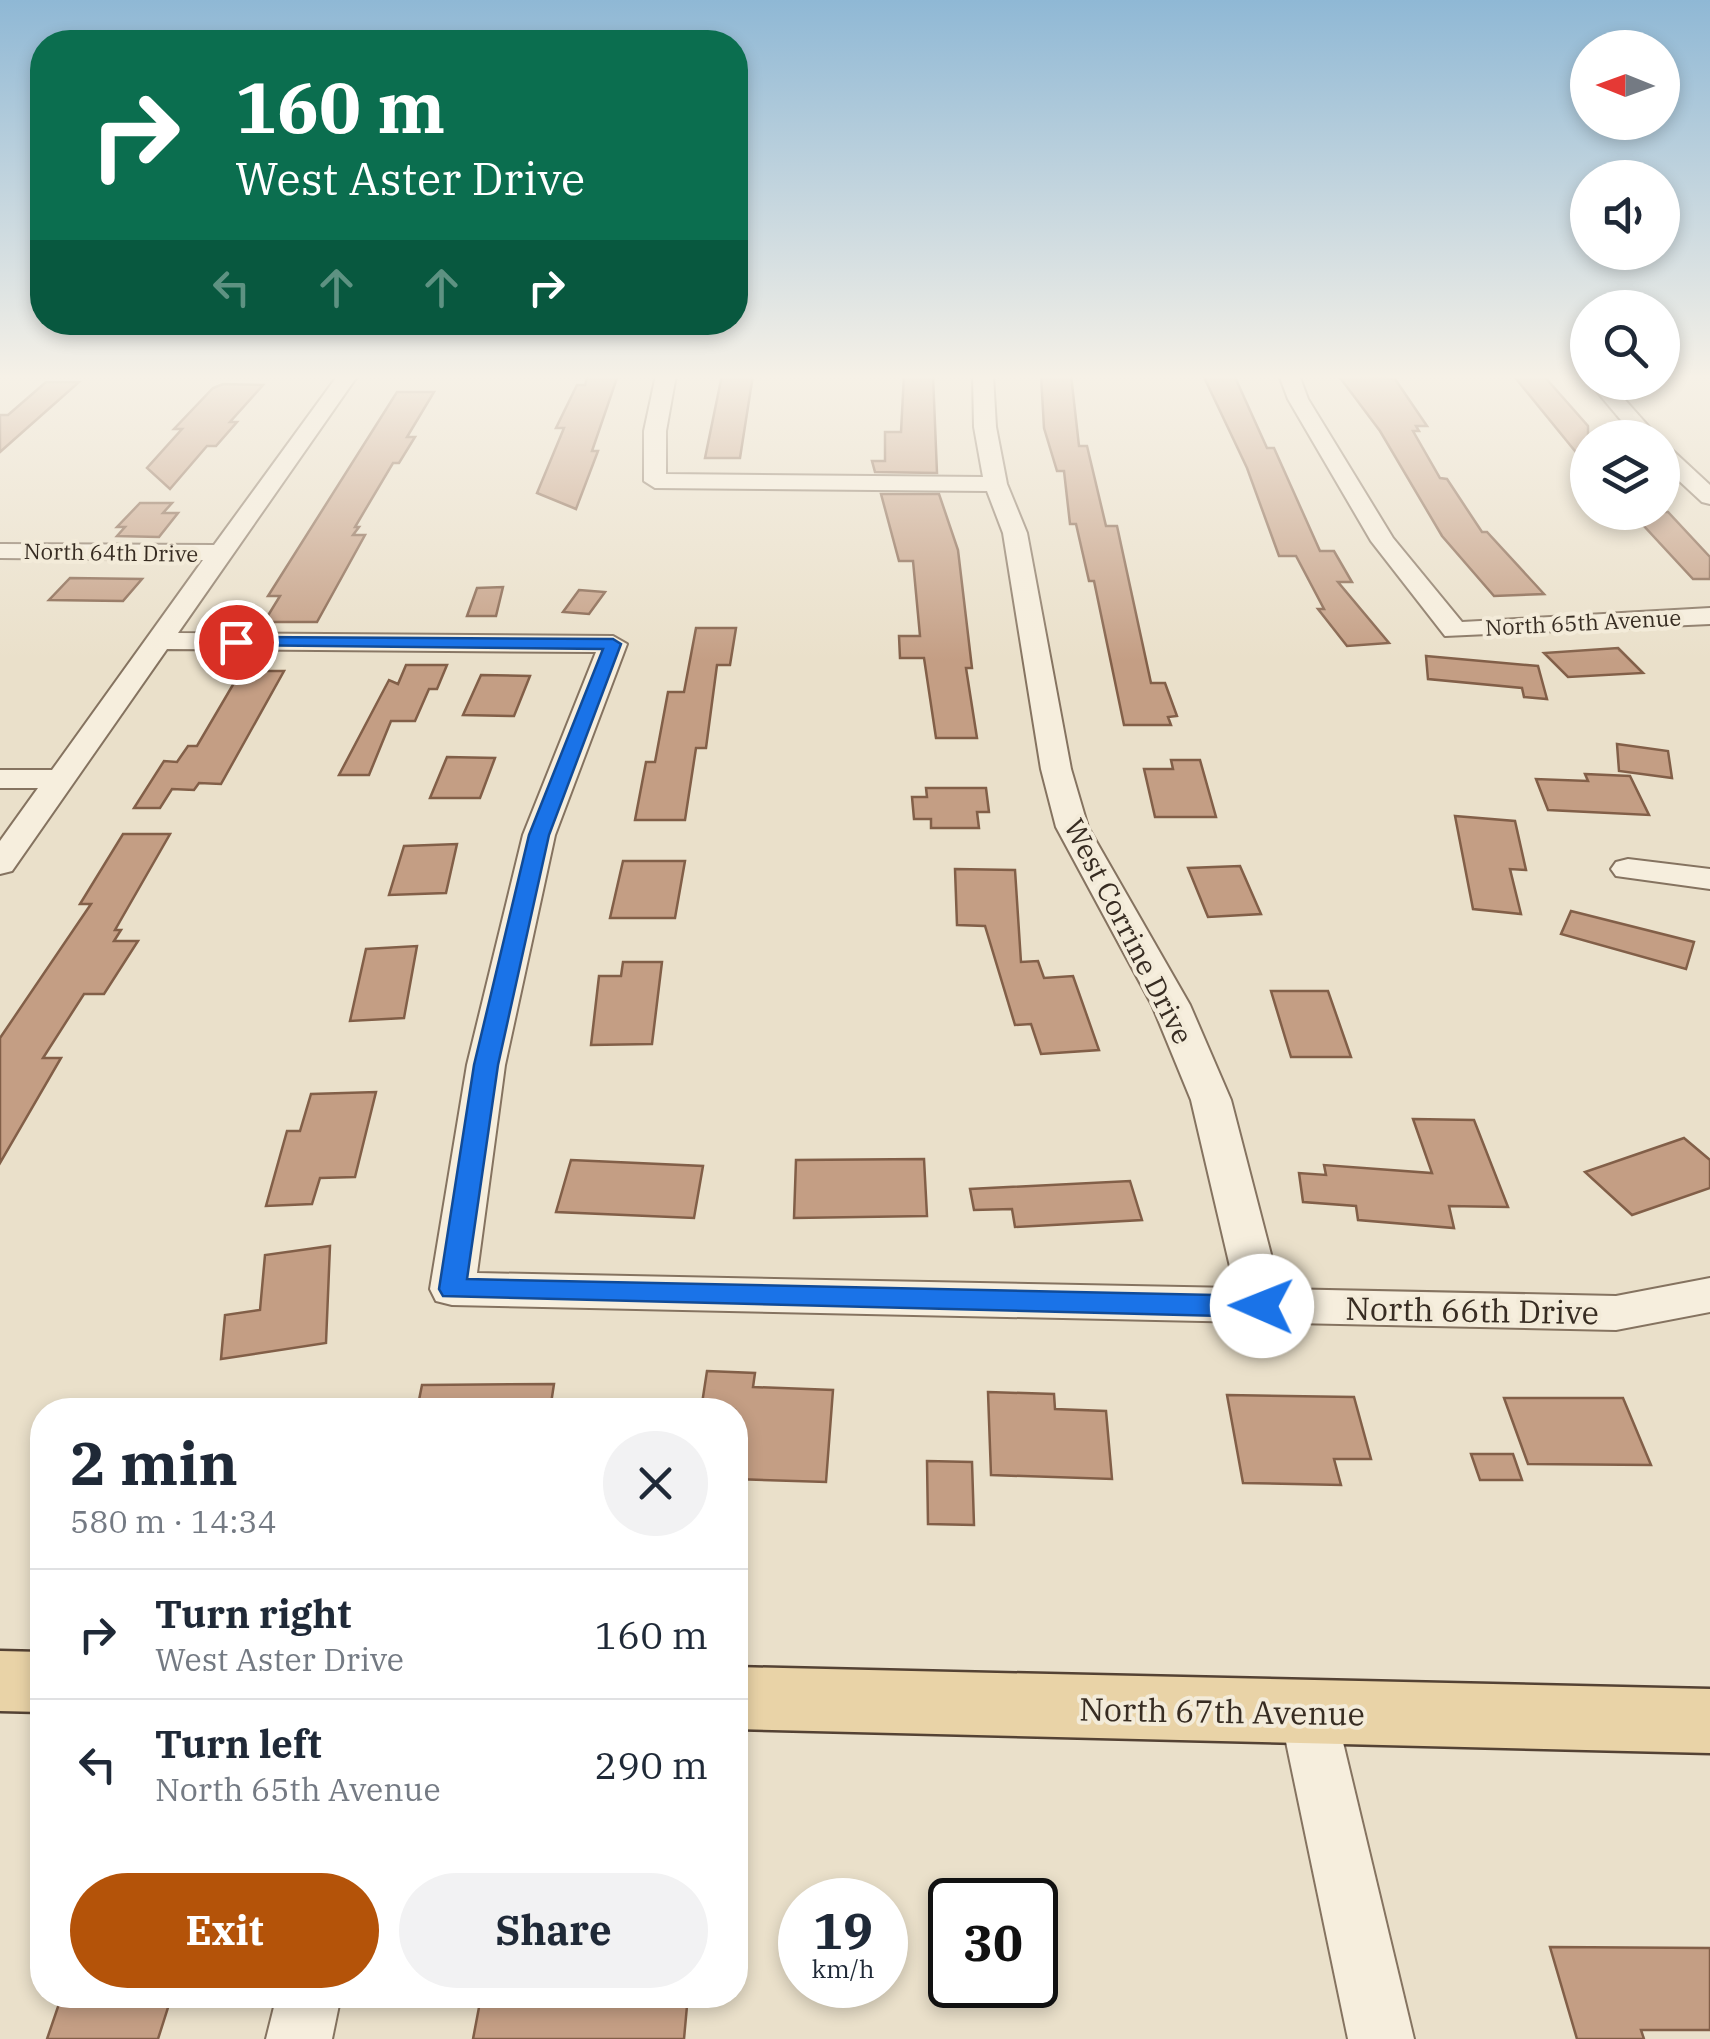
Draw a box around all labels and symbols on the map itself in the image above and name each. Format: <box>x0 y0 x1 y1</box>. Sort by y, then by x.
north arrow <box>1570 30 1680 140</box>
street label: North 64th Drive <box>24 536 198 568</box>
pin <box>194 600 279 685</box>
street label: North 65th Avenue <box>1484 602 1682 642</box>
street label: West Corrine Drive <box>1056 812 1202 1050</box>
position arrow <box>1210 1254 1314 1358</box>
street label: North 66th Drive <box>1345 1287 1599 1333</box>
street label: North 67th Avenue <box>1079 1688 1365 1734</box>
speed limit sign: 30 <box>928 1878 1058 2008</box>

